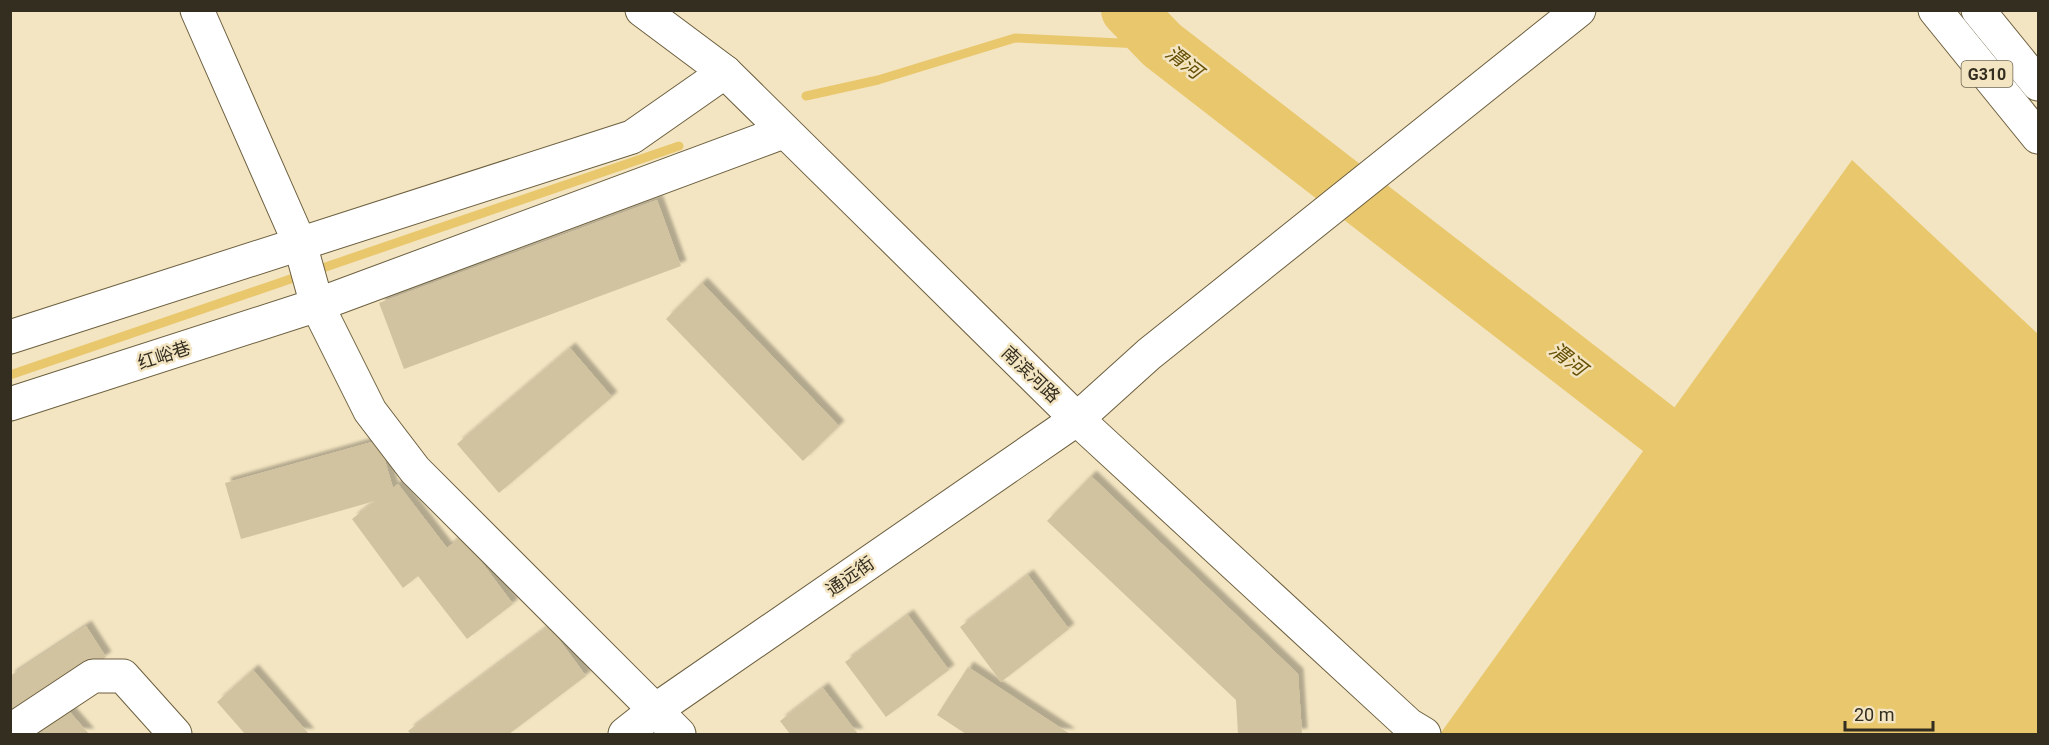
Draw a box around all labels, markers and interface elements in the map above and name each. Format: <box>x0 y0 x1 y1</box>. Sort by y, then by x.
water label: 渭河 <box>1161 40 1210 86</box>
road number: G310 <box>1962 61 2012 87</box>
street label: 红峪巷 <box>135 337 193 373</box>
water label: 渭河 <box>1545 337 1594 383</box>
street label: 南滨河路 <box>998 341 1064 407</box>
street label: 通远街 <box>822 552 878 600</box>
scale bar <box>1845 694 1934 732</box>
text: 20 m <box>1854 704 1894 725</box>

